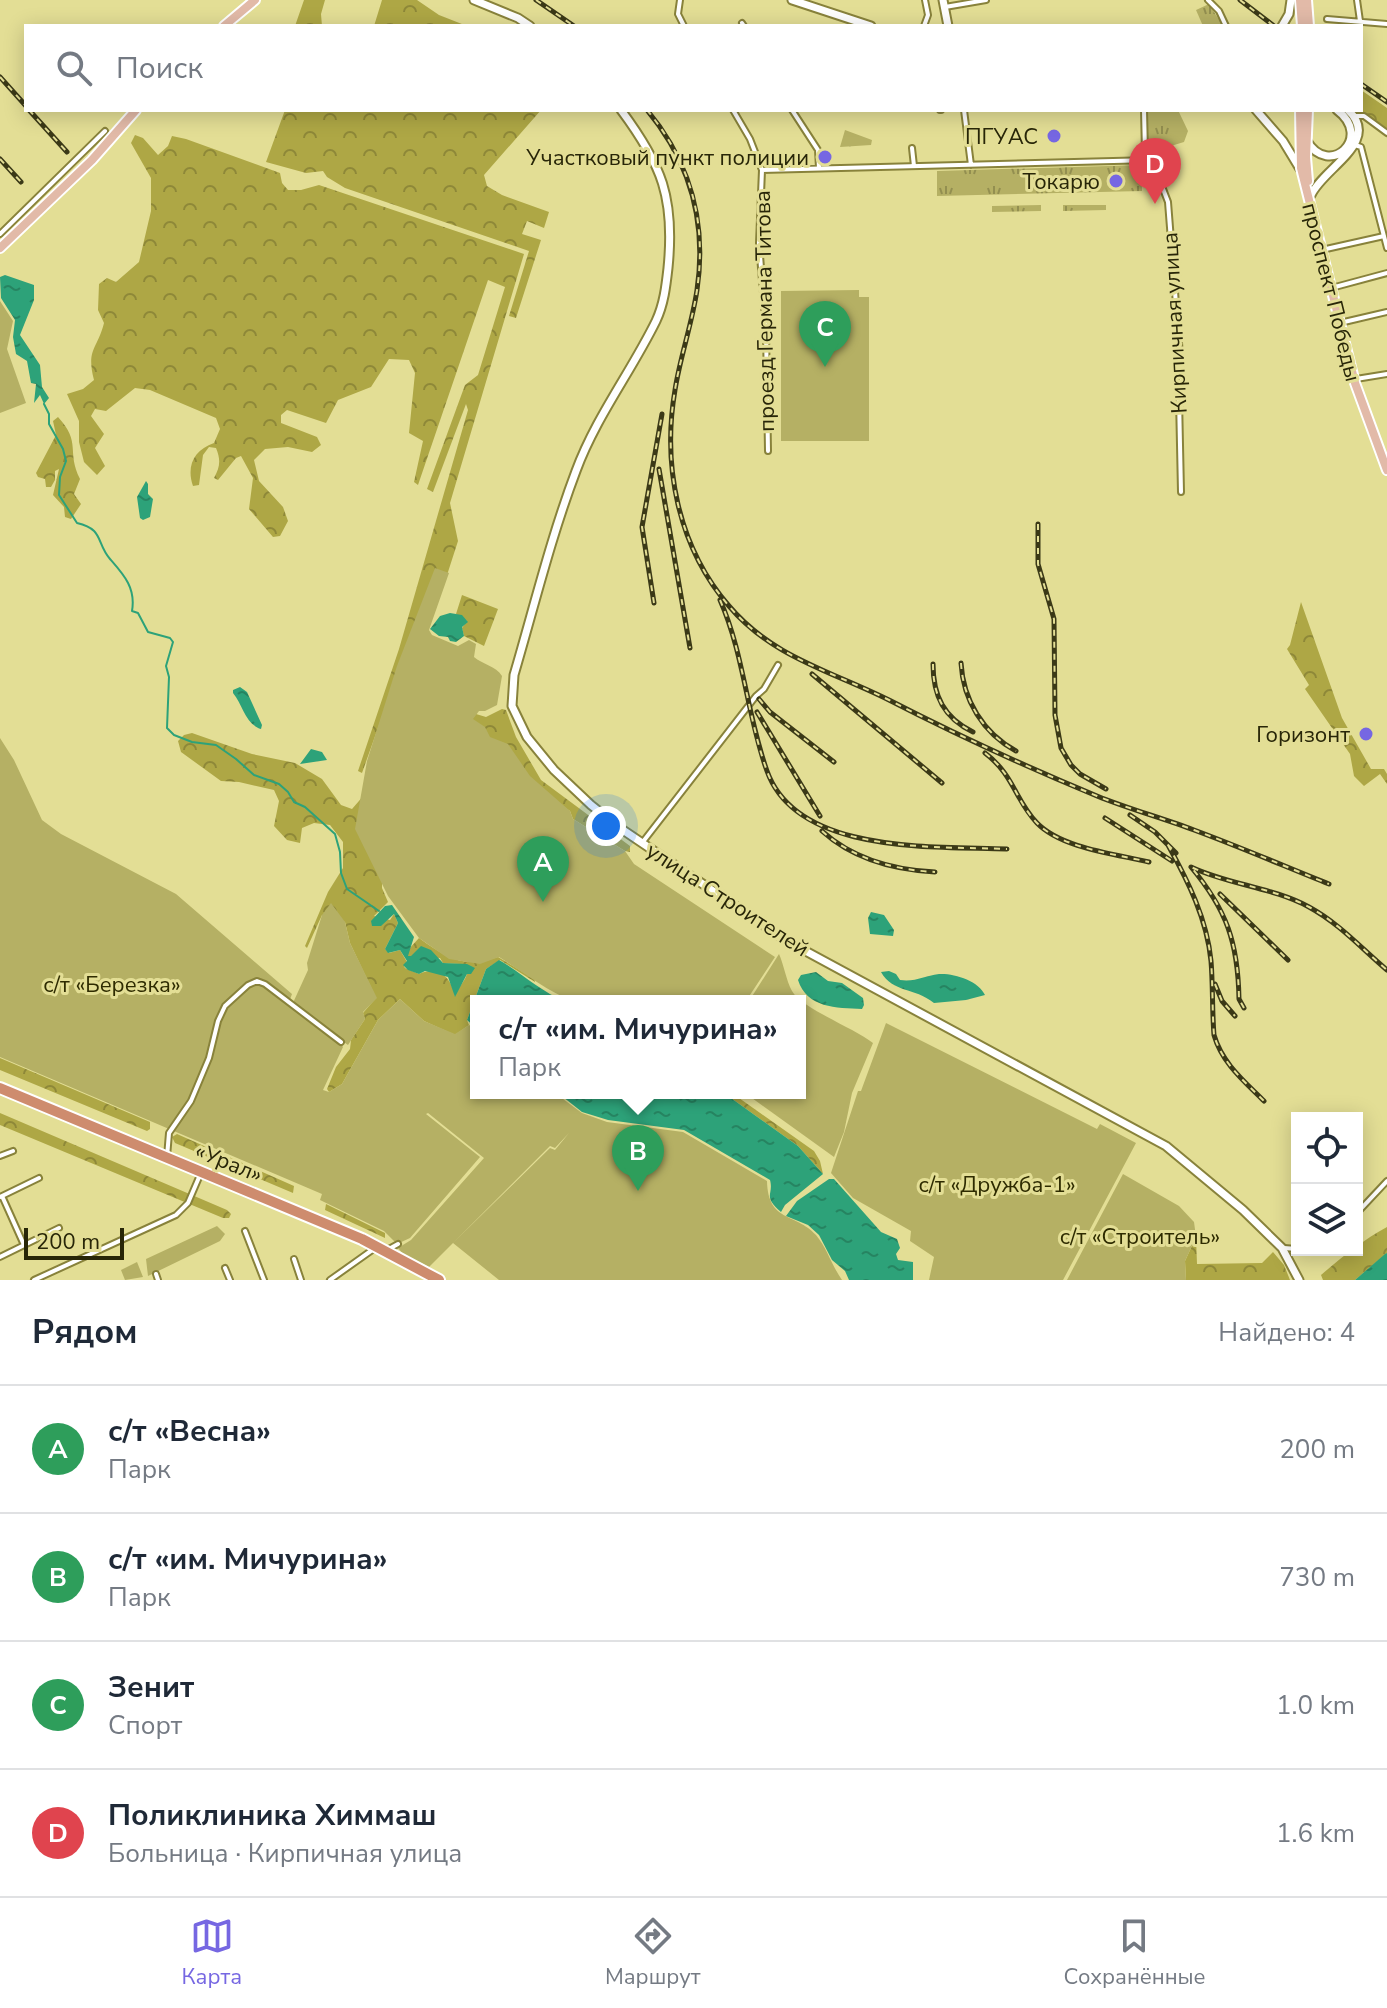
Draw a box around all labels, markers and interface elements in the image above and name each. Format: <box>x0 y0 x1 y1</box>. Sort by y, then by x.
search box <box>24 24 1363 112</box>
icon: search <box>52 46 96 90</box>
text: Поиск <box>116 48 203 89</box>
place label: ПГУАС <box>965 122 1038 152</box>
marker: ПГУАС <box>1045 127 1063 145</box>
pin: D <box>1129 138 1181 204</box>
place label: Участковый пункт полиции <box>525 143 809 173</box>
marker: Участковый пункт полиции <box>816 148 834 166</box>
place label: Токарю <box>1023 167 1100 197</box>
marker: Токарю <box>1107 172 1125 190</box>
street label: проезд Германа Титова <box>748 190 782 432</box>
street label: проспект Победы <box>1294 200 1368 385</box>
street label: Кирпичная улица <box>1155 232 1195 414</box>
pin: C <box>799 301 851 367</box>
place label: Горизонт <box>1256 720 1350 750</box>
marker: Горизонт <box>1357 725 1375 743</box>
your location <box>586 806 626 846</box>
pin: A <box>517 836 569 902</box>
street label: улица Строителей <box>640 836 815 964</box>
park label: с/т «Березка» <box>43 970 181 1000</box>
popup <box>470 995 806 1099</box>
text: с/т «им. Мичурина» <box>498 1009 778 1050</box>
text: Парк <box>498 1050 561 1085</box>
map controls <box>1291 1112 1363 1256</box>
button: locate <box>1291 1112 1363 1184</box>
pin: B <box>612 1125 664 1191</box>
street label: «Урал» <box>191 1136 267 1190</box>
park label: с/т «Дружба-1» <box>918 1170 1076 1200</box>
button: layers <box>1291 1184 1363 1256</box>
park label: с/т «Строитель» <box>1060 1222 1220 1252</box>
scale bar <box>24 1224 124 1260</box>
text: 200 m <box>36 1227 100 1257</box>
text: Рядом <box>32 1309 138 1355</box>
text: Найдено: 4 <box>1218 1315 1355 1350</box>
text: с/т «Весна» <box>108 1411 271 1452</box>
text: A <box>48 1432 68 1467</box>
text: 200 m <box>1279 1432 1355 1467</box>
text: Парк <box>108 1452 171 1487</box>
text: с/т «им. Мичурина» <box>108 1539 388 1580</box>
text: B <box>49 1560 67 1595</box>
text: 730 m <box>1279 1560 1355 1595</box>
text: Парк <box>108 1580 171 1615</box>
text: Зенит <box>108 1667 194 1708</box>
text: C <box>49 1688 67 1723</box>
text: 1.0 km <box>1276 1688 1355 1723</box>
text: Спорт <box>108 1708 182 1743</box>
text: Поликлиника Химмаш <box>108 1795 436 1836</box>
text: D <box>48 1816 68 1851</box>
text: 1.6 km <box>1276 1816 1355 1851</box>
text: Больница · Кирпичная улица <box>108 1836 462 1871</box>
tab: Карта <box>181 1914 242 1992</box>
tab: Маршрут <box>605 1914 701 1992</box>
tab: Сохранённые <box>1063 1914 1206 1992</box>

